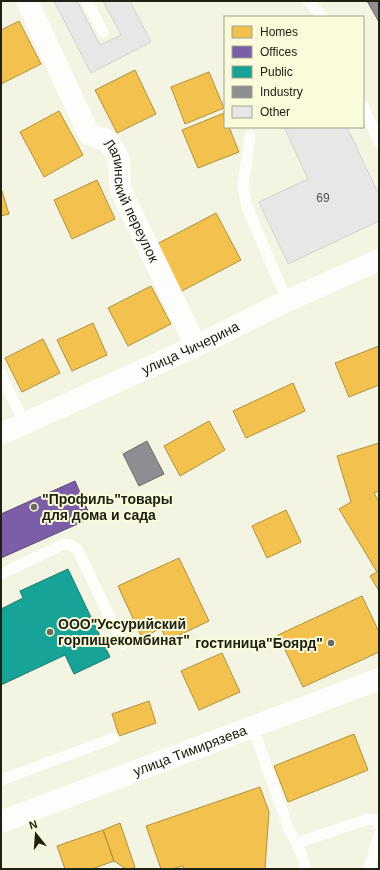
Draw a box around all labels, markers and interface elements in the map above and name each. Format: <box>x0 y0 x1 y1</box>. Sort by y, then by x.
legend <box>224 16 364 128</box>
text: Homes <box>260 25 298 39</box>
text: Offices <box>260 45 297 59</box>
text: Public <box>260 65 293 79</box>
text: Industry <box>260 85 303 99</box>
text: Other <box>260 105 290 119</box>
street label: Лапинский переулок <box>101 135 163 266</box>
house number: 69 <box>316 191 330 205</box>
street label: улица Чичерина <box>139 318 242 378</box>
place label: "Профиль"товары для дома и сада <box>42 491 173 523</box>
marker: "Профиль"товары для дома и сада <box>29 502 39 512</box>
place label: ООО"Уссурийский горпищекомбинат" <box>58 616 190 648</box>
marker: ООО"Уссурийский горпищекомбинат" <box>45 627 55 637</box>
place label: гостиница"Боярд" <box>195 635 323 651</box>
marker: гостиница"Боярд" <box>326 638 336 648</box>
street label: улица Тимирязева <box>131 722 249 779</box>
north arrow <box>16 814 56 854</box>
text: N <box>28 818 39 831</box>

